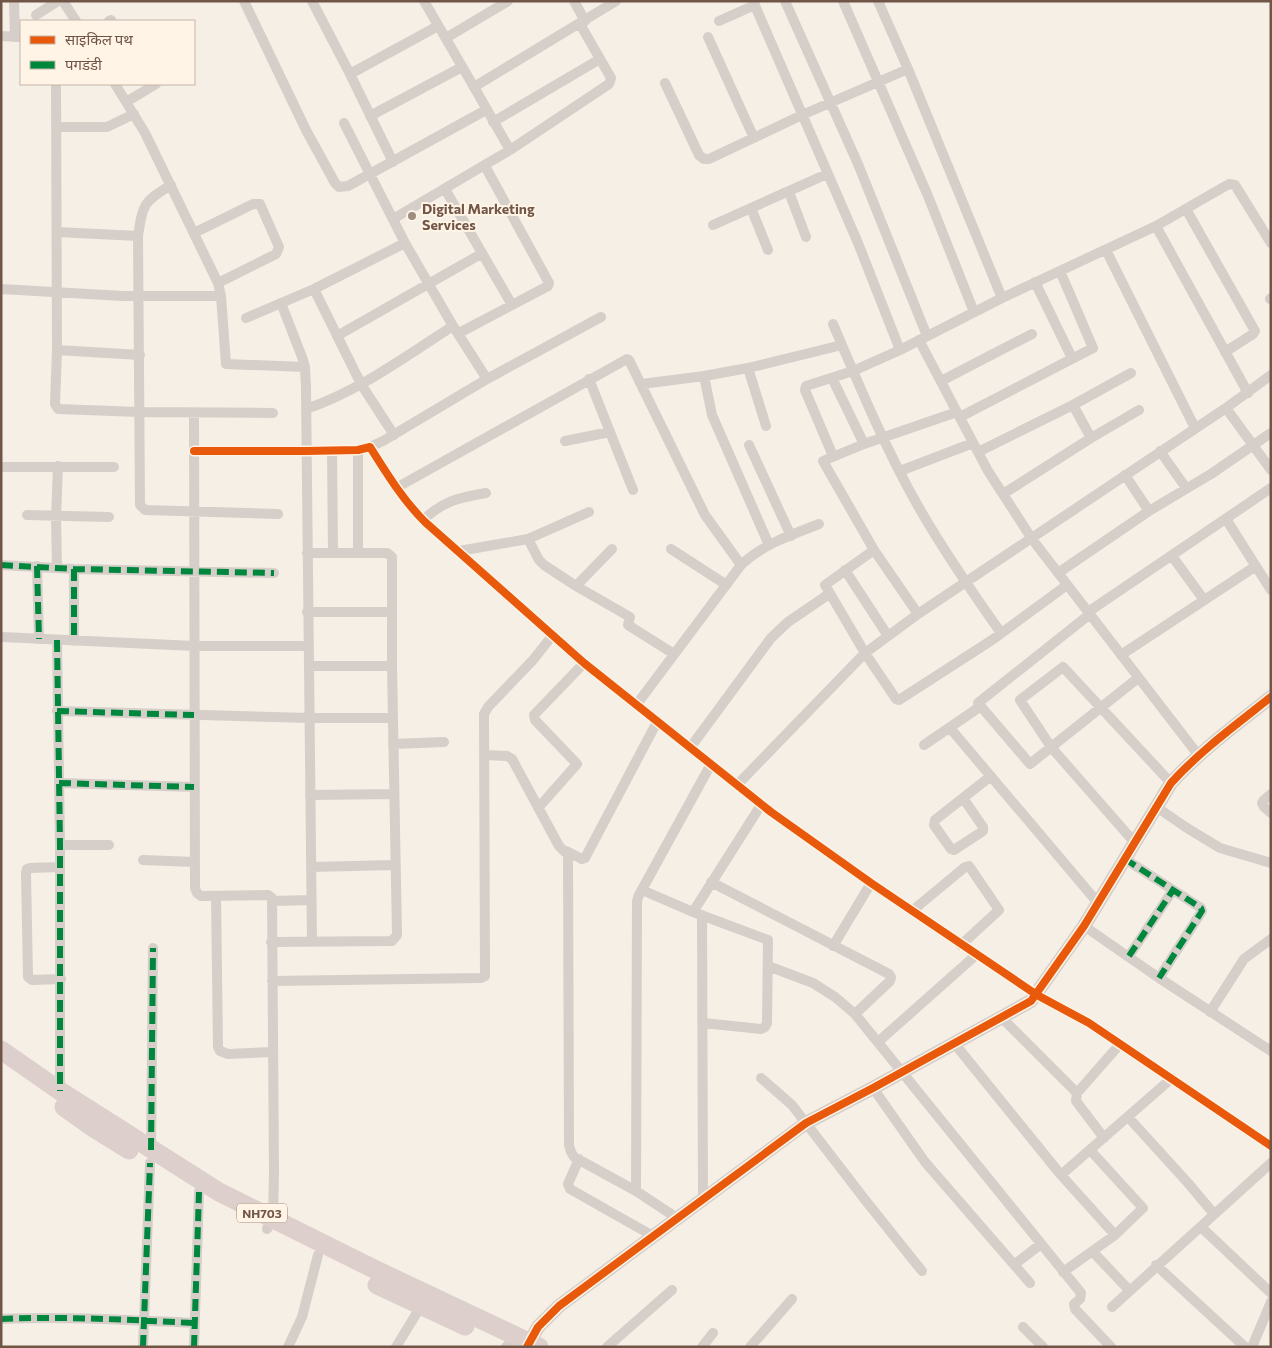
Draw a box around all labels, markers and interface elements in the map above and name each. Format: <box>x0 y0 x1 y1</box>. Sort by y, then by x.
legend <box>20 20 195 85</box>
text: साइकिल पथ <box>65 30 133 48</box>
text: पगडंडी <box>65 55 103 73</box>
place label: Digital Marketing Services <box>422 200 535 233</box>
marker: Digital Marketing Services <box>406 210 418 222</box>
road number: NH703 <box>237 1204 287 1222</box>

